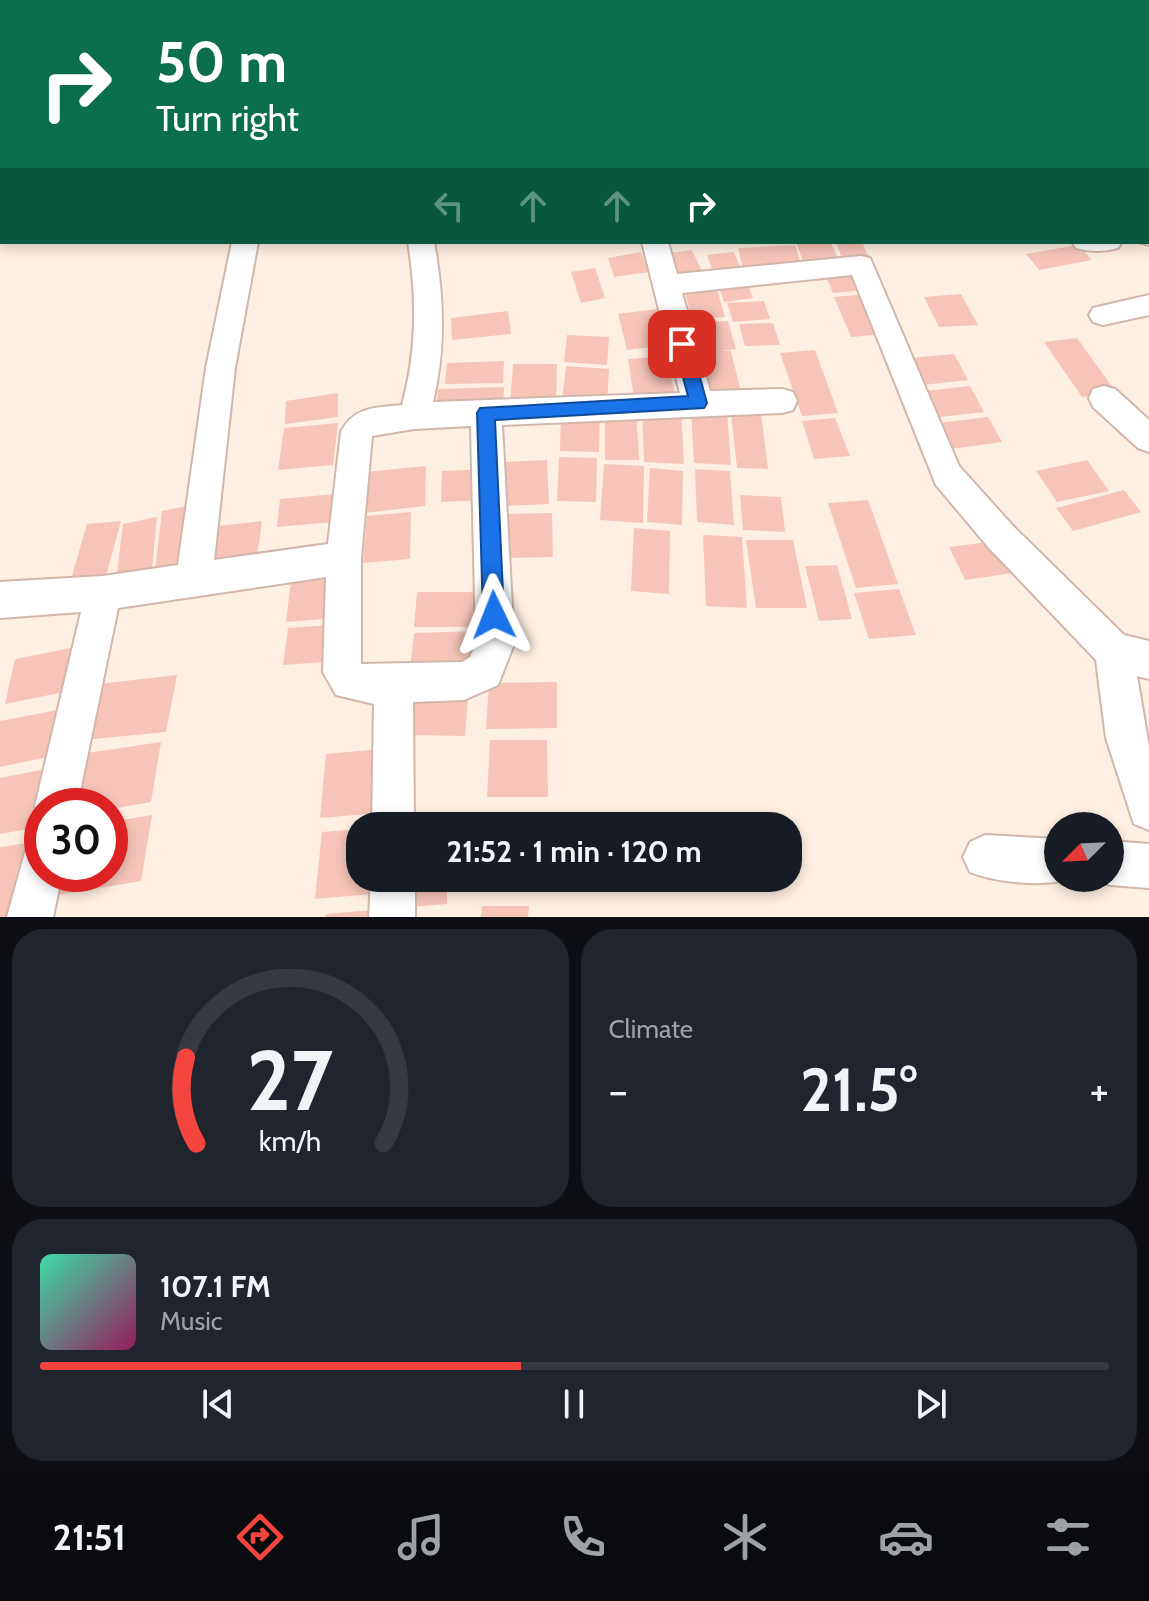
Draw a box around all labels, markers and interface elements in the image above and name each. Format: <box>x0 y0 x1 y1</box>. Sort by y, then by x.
text: 50 m <box>156 28 287 96</box>
icon: right <box>24 32 128 136</box>
text: Turn right <box>156 96 299 140</box>
icon: left <box>427 184 471 228</box>
icon: ahead <box>511 184 555 228</box>
icon: ahead <box>595 184 639 228</box>
icon: right <box>679 184 723 228</box>
pin <box>648 310 716 378</box>
icon: arrive <box>660 322 704 366</box>
position arrow <box>452 573 536 657</box>
speed limit sign: 30 <box>24 788 128 892</box>
north arrow <box>1044 812 1124 892</box>
map controls <box>1044 812 1124 892</box>
text: 21:52 · 1 min · 120 m <box>446 833 702 870</box>
text: Climate <box>609 1013 693 1045</box>
text: 27 <box>247 1030 333 1131</box>
text: 21.5° <box>800 1053 917 1126</box>
text: − <box>609 1064 628 1117</box>
text: + <box>1090 1064 1109 1117</box>
text: km/h <box>259 1123 322 1158</box>
text: 107.1 FM <box>160 1268 271 1305</box>
text: Music <box>160 1305 223 1337</box>
icon: previous <box>196 1382 240 1426</box>
icon: pause <box>552 1382 596 1426</box>
icon: next <box>909 1382 953 1426</box>
icon: directions <box>232 1509 288 1565</box>
icon: music <box>393 1509 449 1565</box>
icon: phone <box>555 1509 611 1565</box>
icon: climate <box>717 1509 773 1565</box>
icon: car <box>878 1509 934 1565</box>
icon: filters <box>1040 1509 1096 1565</box>
text: 21:51 <box>53 1515 126 1559</box>

